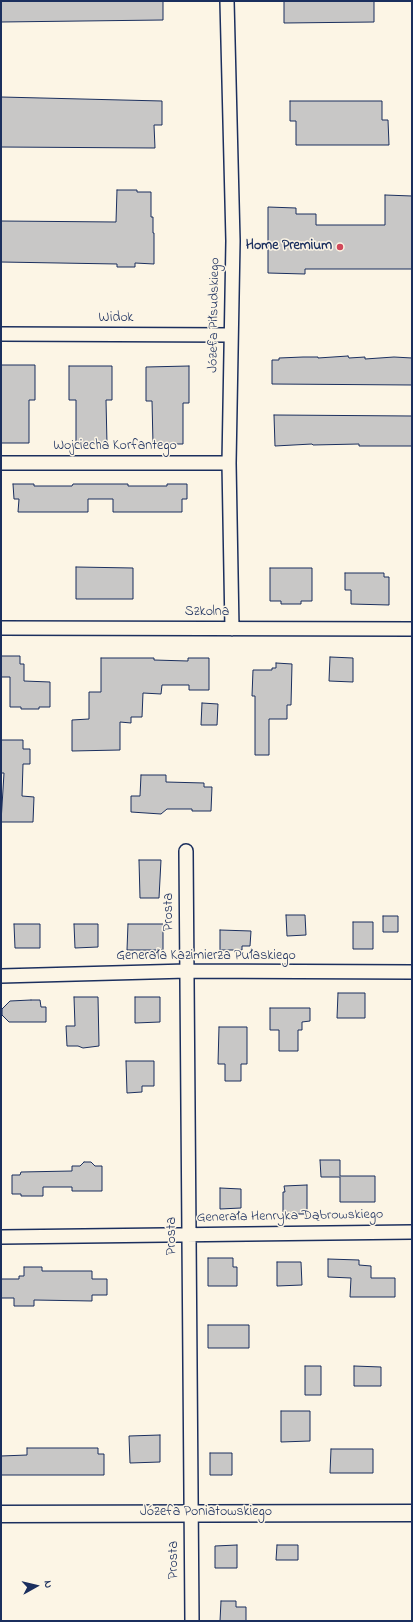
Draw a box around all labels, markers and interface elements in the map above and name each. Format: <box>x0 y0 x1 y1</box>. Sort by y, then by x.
place label: Home Premium <box>246 239 332 255</box>
marker: Home Premium <box>335 242 345 252</box>
street label: Józefa Piłsudskiego <box>206 257 224 373</box>
street label: Widok <box>99 311 133 327</box>
street label: Wojciecha Korfantego <box>53 439 177 455</box>
street label: Szkolna <box>185 605 229 621</box>
street label: Prosta <box>162 893 178 931</box>
street label: Generała Kazimierza Pułaskiego <box>116 949 296 965</box>
street label: Generała Henryka Dąbrowskiego <box>197 1207 383 1227</box>
street label: Prosta <box>165 1217 181 1255</box>
street label: Józefa Poniatowskiego <box>140 1505 272 1521</box>
street label: Prosta <box>167 1541 183 1579</box>
north arrow <box>16 1566 56 1606</box>
text: N <box>39 1580 56 1589</box>

